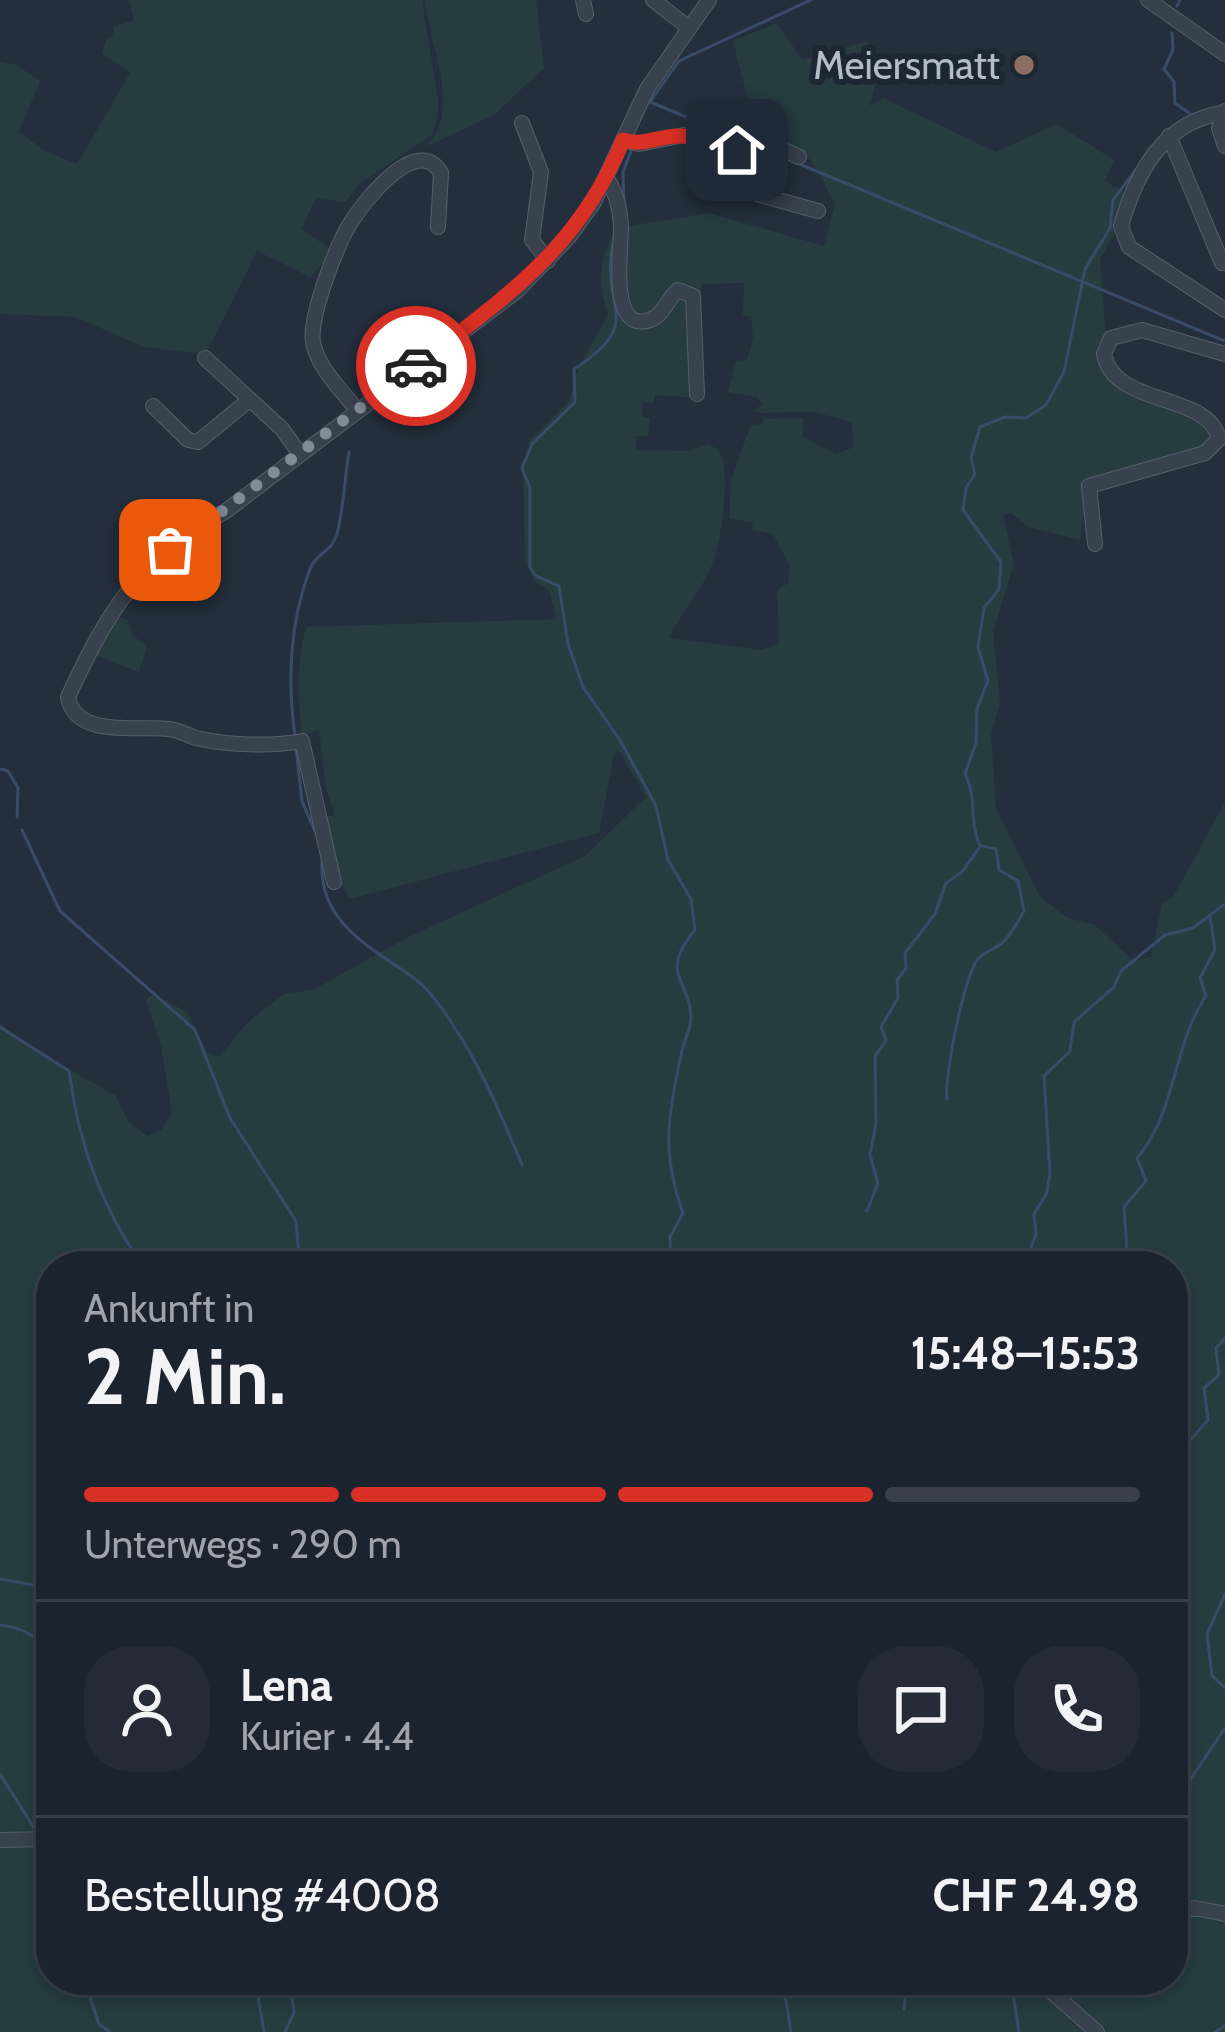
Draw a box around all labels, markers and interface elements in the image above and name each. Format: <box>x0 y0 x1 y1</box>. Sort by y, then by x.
place label: Meiersmatt <box>813 41 1000 89</box>
marker: Meiersmatt <box>1011 52 1037 78</box>
pin <box>686 99 788 201</box>
icon: home <box>704 117 770 183</box>
courier <box>356 306 476 426</box>
icon: car <box>383 333 449 399</box>
pin <box>119 499 221 601</box>
icon: bag <box>137 517 203 583</box>
text: Ankunft in <box>84 1284 254 1332</box>
text: 15:48–15:53 <box>911 1326 1140 1380</box>
text: 2 Min. <box>84 1329 286 1424</box>
text: Unterwegs · 290 m <box>84 1520 402 1568</box>
button: person <box>84 1646 210 1772</box>
button: chat <box>858 1646 984 1772</box>
button: phone <box>1014 1646 1140 1772</box>
text: Lena <box>240 1658 333 1712</box>
text: Kurier · 4.4 <box>240 1712 414 1760</box>
text: Bestellung #4008 <box>84 1868 441 1922</box>
text: CHF 24.98 <box>932 1868 1140 1922</box>

